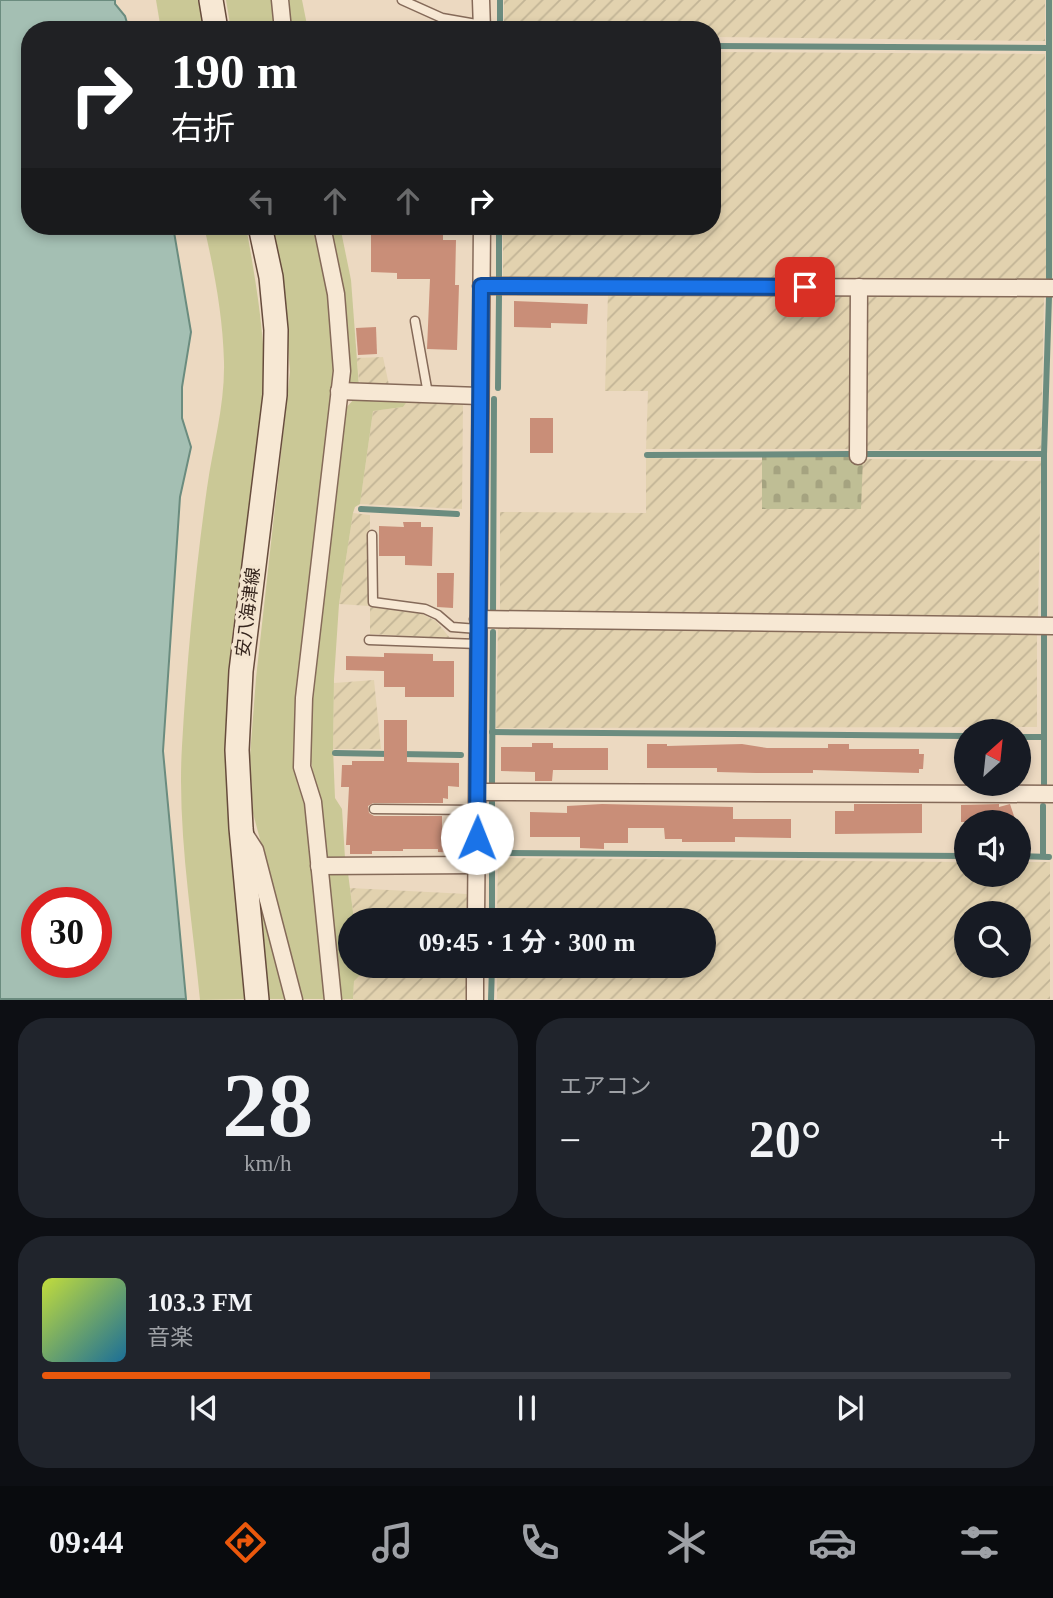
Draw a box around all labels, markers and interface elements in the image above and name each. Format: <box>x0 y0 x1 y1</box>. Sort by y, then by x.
text: 190 m <box>171 44 298 99</box>
icon: right <box>56 49 147 140</box>
text: 右折 <box>171 110 235 146</box>
icon: left <box>243 182 281 220</box>
icon: ahead <box>316 182 354 220</box>
icon: ahead <box>389 182 427 220</box>
icon: right <box>462 182 500 220</box>
pin <box>775 257 835 317</box>
icon: arrive <box>786 268 824 306</box>
street label: 安八海津線 <box>233 566 263 658</box>
north arrow <box>954 719 1031 796</box>
map controls <box>954 719 1031 978</box>
position arrow <box>440 801 514 875</box>
button: sound <box>954 810 1031 887</box>
speed limit sign: 30 <box>21 887 112 978</box>
button: search <box>954 901 1031 978</box>
text: 09:45 · 1 分 · 300 m <box>419 928 635 957</box>
text: 28 <box>222 1055 313 1156</box>
text: エアコン <box>560 1074 652 1099</box>
text: 20° <box>749 1111 822 1168</box>
text: − <box>560 1119 581 1161</box>
text: + <box>990 1119 1011 1161</box>
text: km/h <box>244 1151 291 1176</box>
text: 103.3 FM <box>147 1288 252 1317</box>
text: 音楽 <box>147 1325 193 1350</box>
icon: previous <box>185 1389 223 1427</box>
icon: pause <box>508 1389 546 1427</box>
icon: next <box>831 1389 869 1427</box>
icon: directions <box>221 1518 270 1567</box>
icon: music <box>368 1518 417 1567</box>
icon: phone <box>515 1518 564 1567</box>
icon: climate <box>662 1518 711 1567</box>
icon: car <box>808 1518 857 1567</box>
icon: filters <box>955 1518 1004 1567</box>
text: 09:44 <box>49 1524 124 1560</box>

